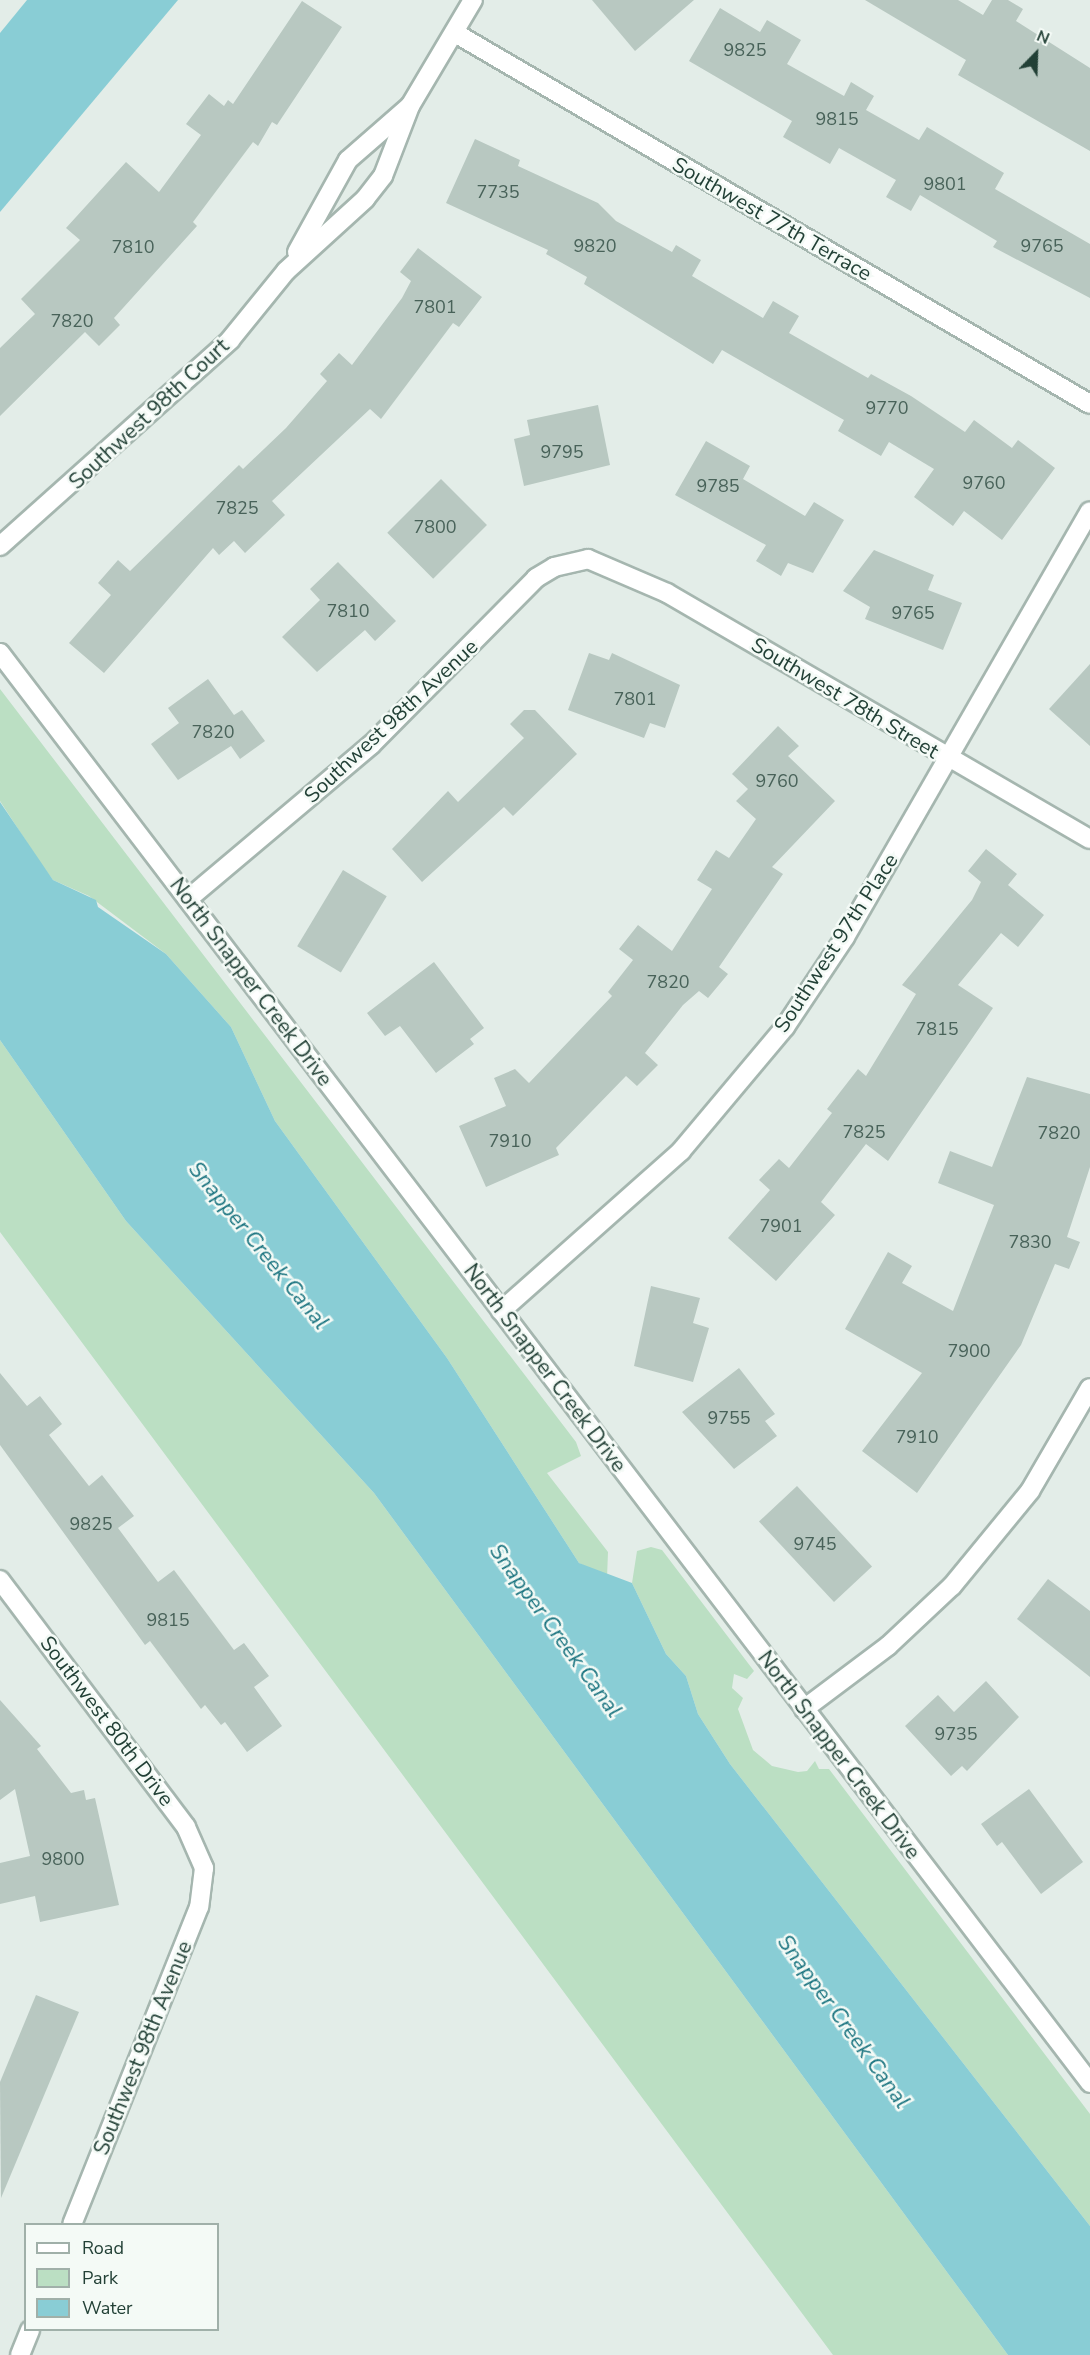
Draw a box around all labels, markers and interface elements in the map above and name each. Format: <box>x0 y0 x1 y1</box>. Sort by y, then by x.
north arrow <box>1006 24 1066 84</box>
text: N <box>1033 25 1053 50</box>
house number: 9825 <box>723 39 767 61</box>
house number: 9815 <box>815 108 859 130</box>
street label: Southwest 77th Terrace <box>668 152 876 286</box>
house number: 9801 <box>923 173 967 195</box>
house number: 7735 <box>476 181 520 203</box>
house number: 9820 <box>573 235 617 257</box>
house number: 9765 <box>1020 235 1064 257</box>
house number: 7810 <box>111 236 155 258</box>
house number: 7801 <box>413 296 457 318</box>
house number: 7820 <box>50 310 94 332</box>
street label: Southwest 98th Court <box>64 333 234 495</box>
house number: 9770 <box>865 397 909 419</box>
house number: 9795 <box>540 441 584 463</box>
house number: 9760 <box>962 472 1006 494</box>
house number: 9785 <box>696 475 740 497</box>
house number: 7825 <box>215 497 259 519</box>
house number: 7800 <box>413 516 457 538</box>
house number: 7810 <box>326 600 370 622</box>
house number: 9765 <box>891 602 935 624</box>
street label: Southwest 78th Street <box>747 632 943 764</box>
street label: Southwest 98th Avenue <box>299 634 483 808</box>
house number: 7801 <box>613 688 657 710</box>
house number: 7820 <box>191 721 235 743</box>
house number: 9760 <box>755 770 799 792</box>
street label: Southwest 97th Place <box>769 849 903 1037</box>
street label: North Snapper Creek Drive <box>164 873 338 1091</box>
house number: 7820 <box>646 971 690 993</box>
house number: 7815 <box>915 1018 959 1040</box>
house number: 7825 <box>842 1121 886 1143</box>
house number: 7820 <box>1037 1122 1081 1144</box>
house number: 7910 <box>488 1130 532 1152</box>
water label: Snapper Creek Canal <box>182 1157 334 1335</box>
house number: 7901 <box>759 1215 803 1237</box>
house number: 7830 <box>1008 1231 1052 1253</box>
street label: North Snapper Creek Drive <box>458 1259 632 1477</box>
house number: 7900 <box>947 1340 991 1362</box>
house number: 9755 <box>707 1407 751 1429</box>
house number: 7910 <box>895 1426 939 1448</box>
house number: 9825 <box>69 1513 113 1535</box>
house number: 9745 <box>793 1533 837 1555</box>
water label: Snapper Creek Canal <box>483 1539 627 1723</box>
house number: 9815 <box>146 1609 190 1631</box>
street label: Southwest 80th Drive <box>35 1631 179 1811</box>
street label: North Snapper Creek Drive <box>752 1646 926 1864</box>
house number: 9735 <box>934 1723 978 1745</box>
house number: 9800 <box>41 1848 85 1870</box>
water label: Snapper Creek Canal <box>771 1930 915 2114</box>
street label: Southwest 98th Avenue <box>89 1937 197 2159</box>
legend <box>24 2223 219 2331</box>
text: Road <box>82 2236 124 2260</box>
text: Park <box>82 2266 118 2290</box>
text: Water <box>82 2296 133 2320</box>

